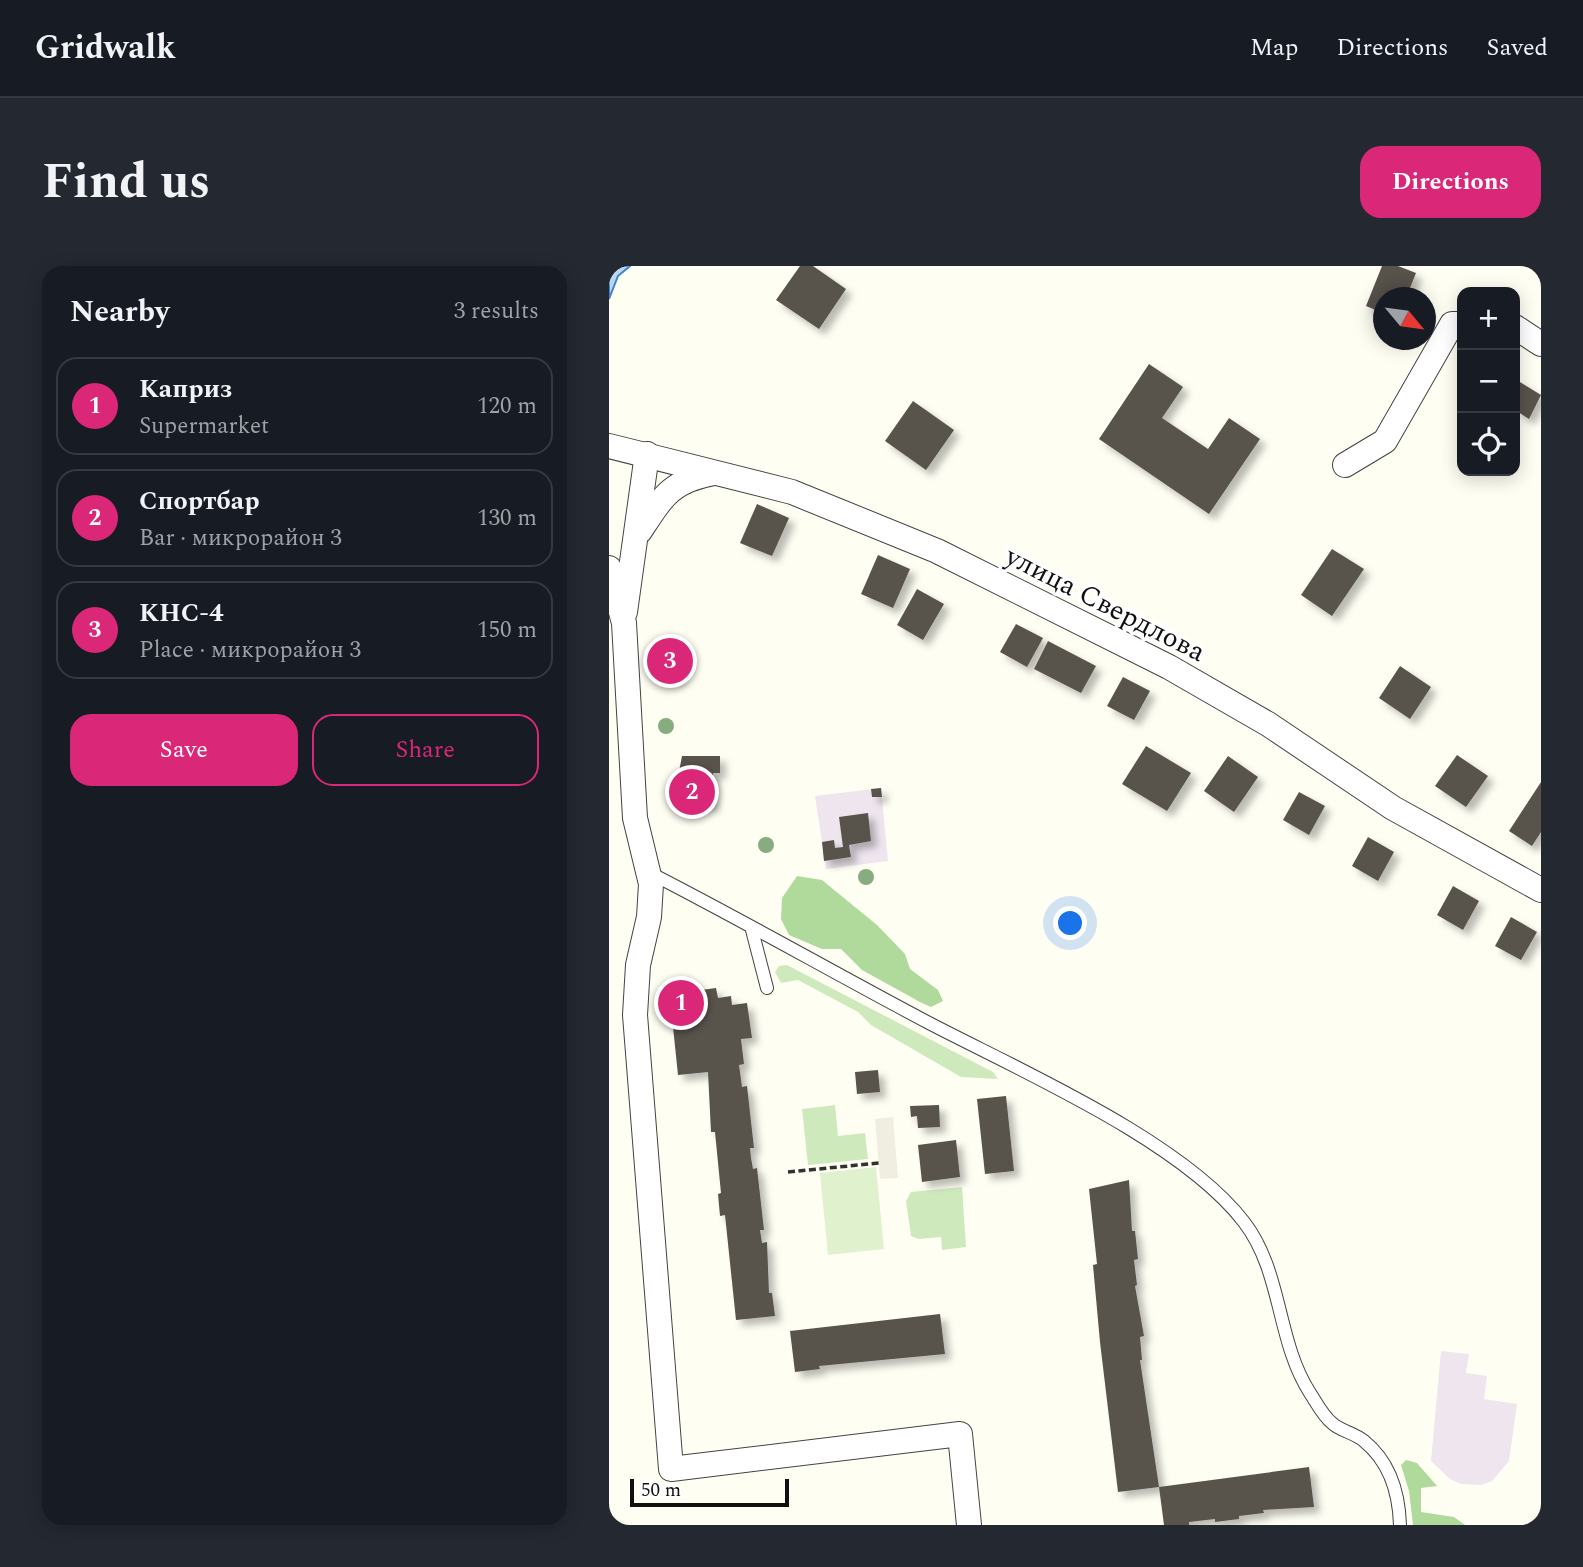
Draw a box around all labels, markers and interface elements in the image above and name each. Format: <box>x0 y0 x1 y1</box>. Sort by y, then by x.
text: Gridwalk <box>35 23 176 73</box>
text: Map <box>1250 30 1298 66</box>
text: Directions <box>1336 30 1448 66</box>
text: Saved <box>1486 30 1548 66</box>
text: Find us <box>42 145 210 220</box>
button: Directions <box>1360 146 1541 218</box>
north arrow <box>1373 287 1436 350</box>
map controls <box>1457 287 1520 476</box>
button: + <box>1457 287 1520 350</box>
text: Nearby <box>70 289 169 335</box>
text: 3 results <box>454 294 539 329</box>
button: − <box>1457 350 1520 413</box>
text: Каприз <box>139 369 232 409</box>
text: 1 <box>89 389 101 424</box>
text: 120 m <box>477 389 537 424</box>
text: Supermarket <box>139 409 269 444</box>
button: locate <box>1457 413 1520 476</box>
text: Спортбар <box>139 481 260 521</box>
text: 2 <box>89 501 101 536</box>
text: 130 m <box>477 501 537 536</box>
text: Bar · микрорайон 3 <box>139 521 342 556</box>
street label: улица Свердлова <box>997 535 1213 674</box>
text: КНС-4 <box>139 593 224 633</box>
text: 3 <box>89 613 101 648</box>
text: 150 m <box>477 613 537 648</box>
text: Place · микрорайон 3 <box>139 633 361 668</box>
pin: 3 <box>647 635 693 687</box>
button: Save <box>70 714 298 786</box>
button: Share <box>312 714 539 786</box>
pin: 2 <box>669 766 715 818</box>
your location <box>1053 906 1087 940</box>
pin: 1 <box>658 977 704 1029</box>
scale bar <box>630 1476 789 1508</box>
text: 50 m <box>641 1476 681 1505</box>

